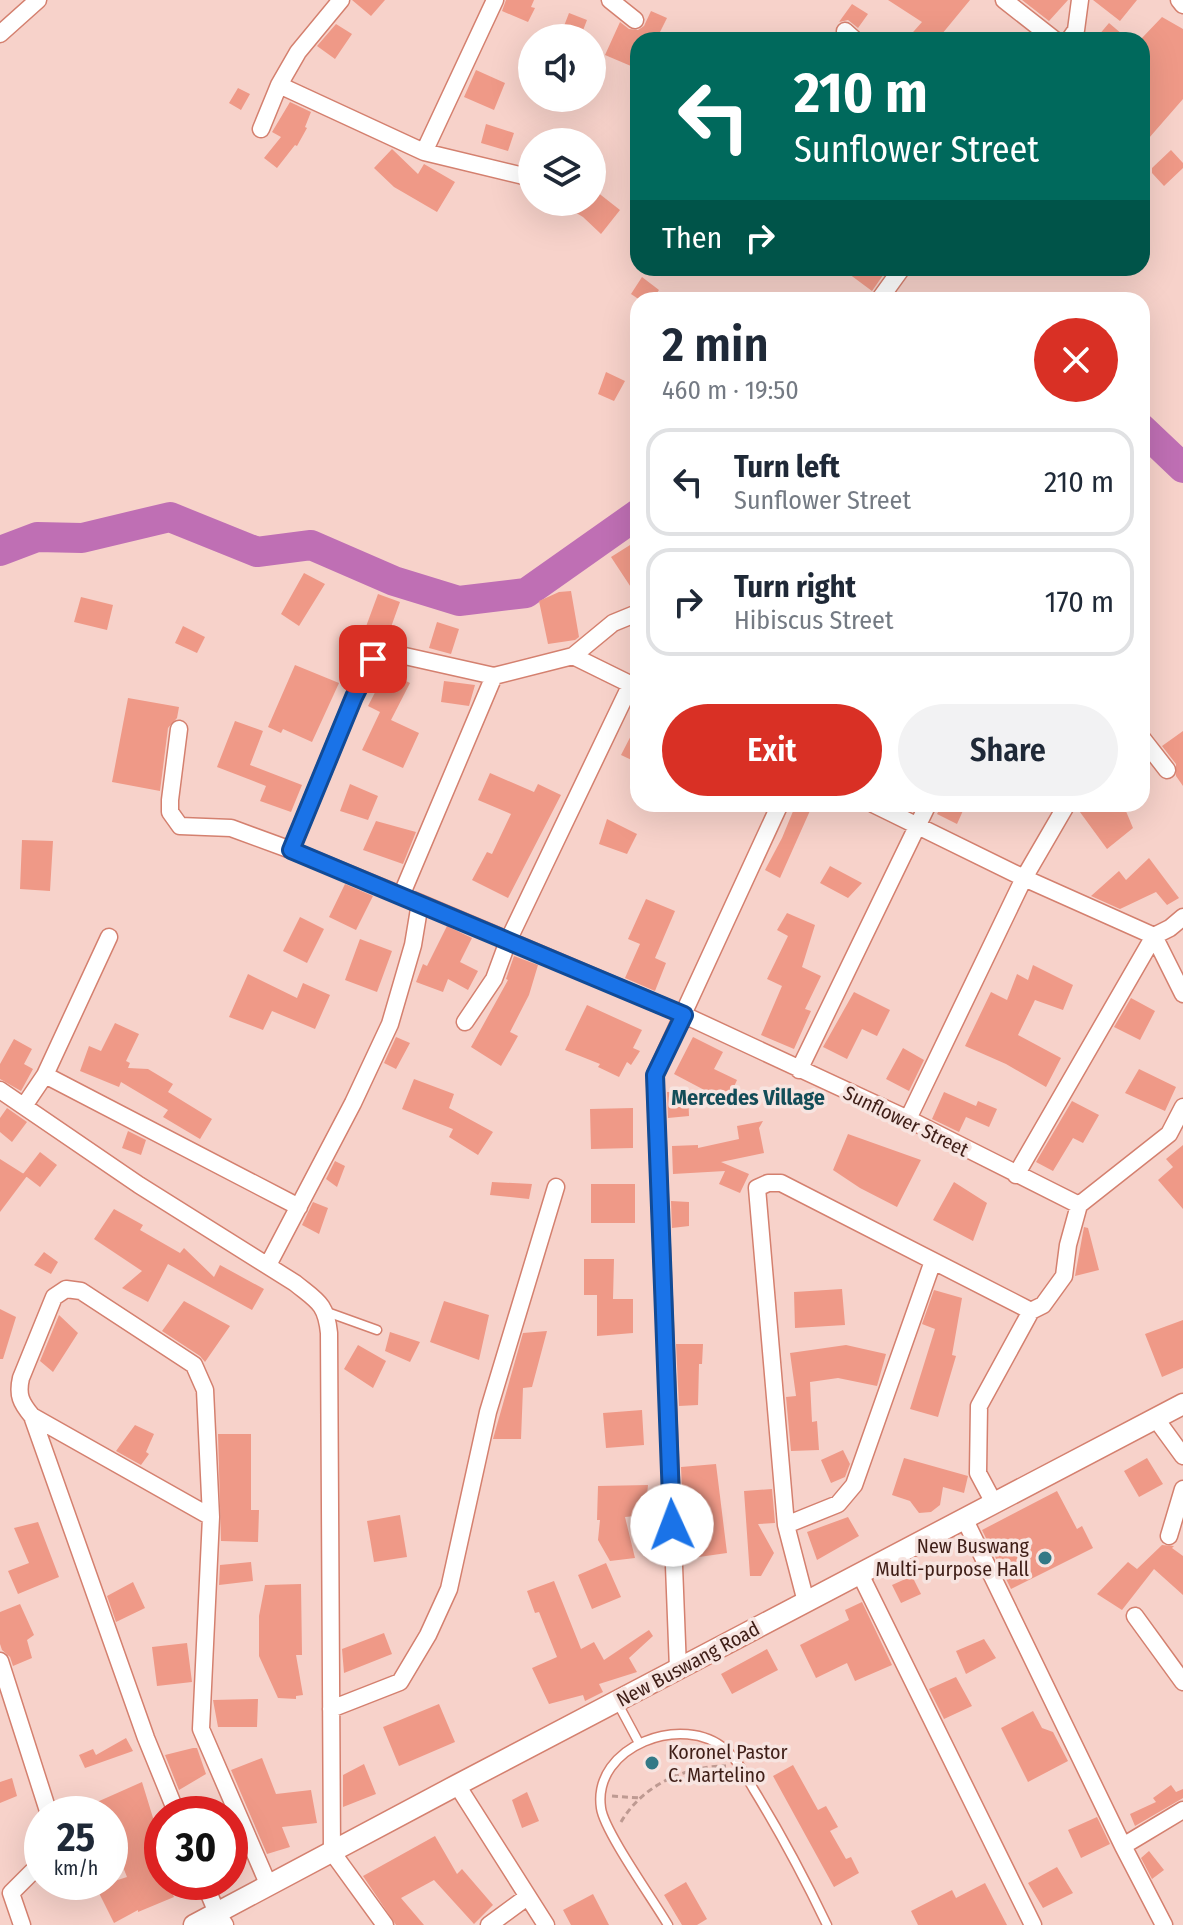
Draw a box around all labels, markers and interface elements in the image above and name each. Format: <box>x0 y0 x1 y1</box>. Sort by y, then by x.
map controls <box>518 24 606 216</box>
button: sound <box>518 24 606 112</box>
text: 210 m <box>794 60 928 127</box>
icon: left <box>662 64 766 168</box>
button: layers <box>518 128 606 216</box>
text: Sunflower Street <box>794 128 1039 172</box>
icon: right <box>738 216 782 260</box>
text: Then <box>662 220 722 256</box>
text: 2 min <box>662 316 769 374</box>
button: close <box>1034 318 1118 402</box>
text: 460 m · 19:50 <box>662 375 799 406</box>
text: Turn left <box>734 449 840 485</box>
icon: left <box>666 460 710 504</box>
text: 210 m <box>1044 464 1114 500</box>
text: Sunflower Street <box>734 485 911 516</box>
text: Turn right <box>734 569 856 605</box>
icon: right <box>666 580 710 624</box>
text: 170 m <box>1045 584 1114 620</box>
text: Hibiscus Street <box>734 605 893 636</box>
pin <box>339 625 407 693</box>
icon: arrive <box>351 637 395 681</box>
button: Exit <box>662 704 882 796</box>
button: Share <box>898 704 1118 796</box>
street label: Sunflower Street <box>840 1080 973 1162</box>
district label: Mercedes Village <box>671 1084 825 1111</box>
position arrow <box>630 1483 714 1567</box>
place label: New Buswang Multi-purpose Hall <box>875 1534 1030 1581</box>
marker: New Buswang Multi-purpose Hall <box>1036 1549 1054 1567</box>
street label: New Buswang Road <box>612 1616 764 1712</box>
place label: Koronel Pastor C. Martelino <box>668 1740 788 1787</box>
marker: Koronel Pastor C. Martelino <box>643 1754 661 1772</box>
speed limit sign: 30 <box>144 1796 248 1900</box>
text: 25 <box>57 1814 95 1862</box>
text: km/h <box>54 1856 98 1880</box>

